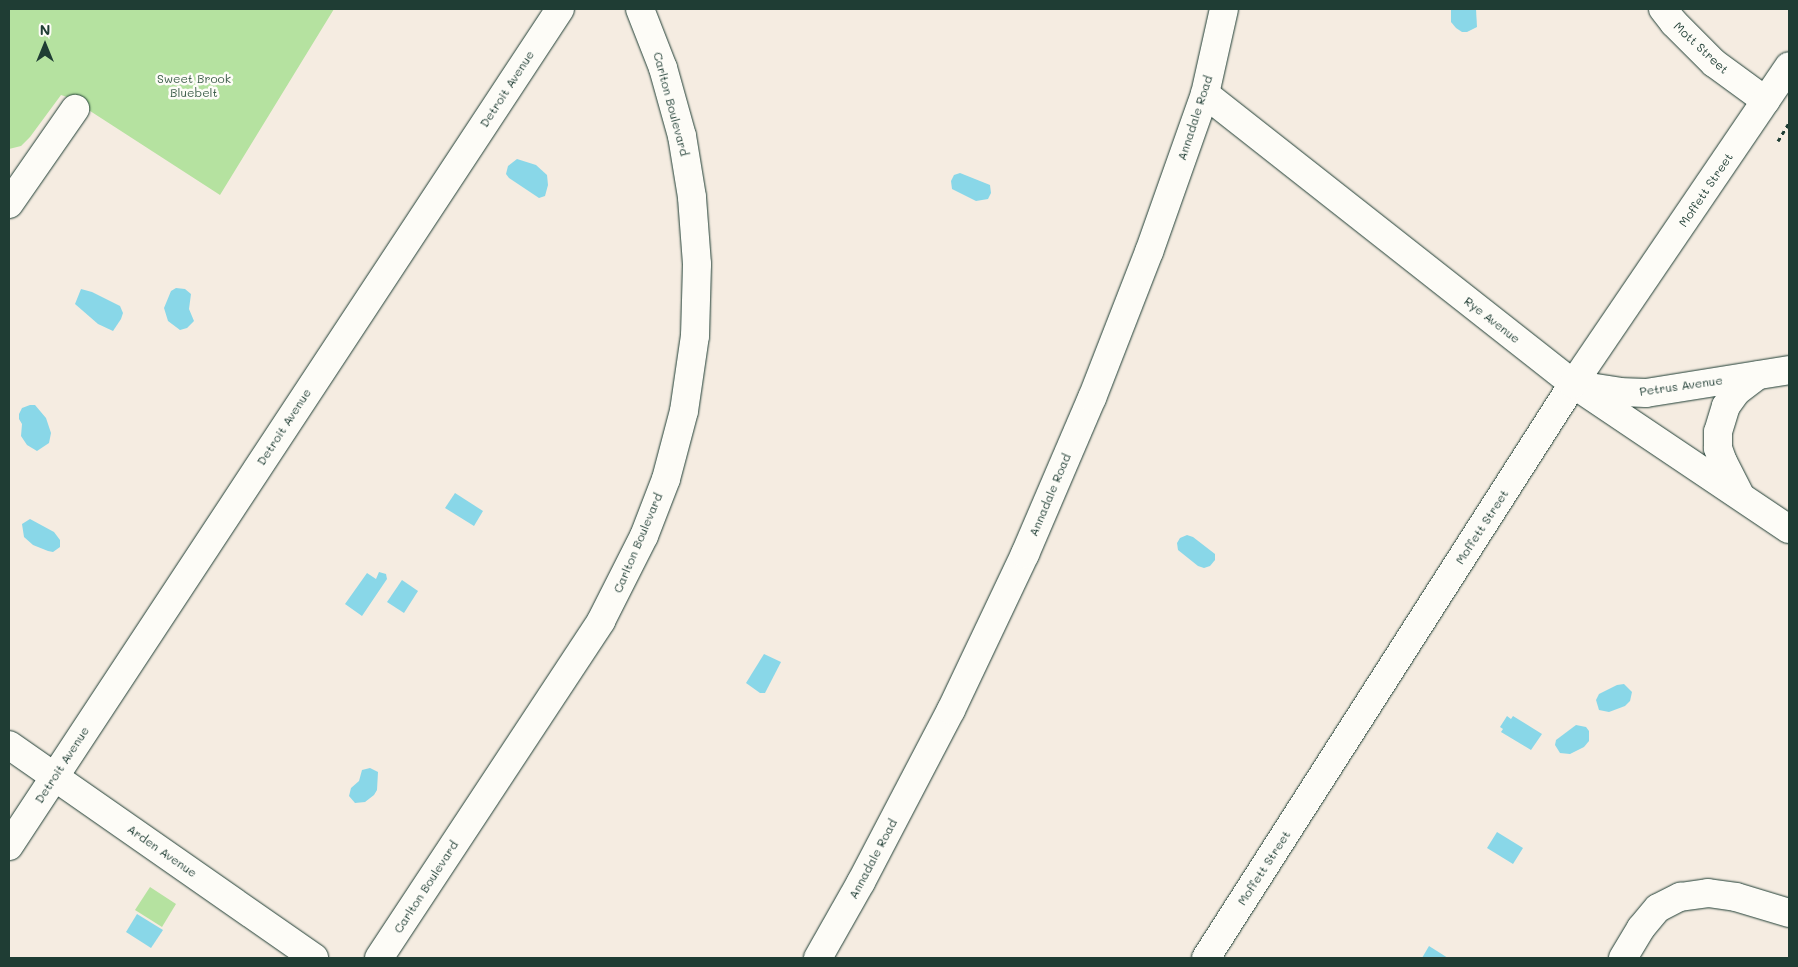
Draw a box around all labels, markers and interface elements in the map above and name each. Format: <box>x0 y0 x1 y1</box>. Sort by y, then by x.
street label: Mott Street <box>1671 19 1731 77</box>
north arrow <box>20 20 70 70</box>
text: N <box>40 20 50 39</box>
street label: Detroit Avenue <box>477 48 537 130</box>
street label: Carlton Boulevard <box>650 50 692 158</box>
park label: Sweet Brook Bluebelt <box>157 72 231 100</box>
street label: Annadale Road <box>1175 74 1215 162</box>
street label: Moffett Street <box>1676 150 1736 230</box>
street label: Rye Avenue <box>1461 294 1523 346</box>
street label: Petrus Avenue <box>1638 373 1724 399</box>
street label: Detroit Avenue <box>254 386 314 468</box>
street label: Annadale Road <box>1026 452 1074 538</box>
street label: Moffett Street <box>1453 487 1511 567</box>
street label: Carlton Boulevard <box>610 491 666 595</box>
street label: Detroit Avenue <box>32 724 92 806</box>
street label: Annadale Road <box>846 817 900 901</box>
street label: Arden Avenue <box>125 822 199 880</box>
street label: Moffett Street <box>1235 828 1293 908</box>
street label: Carlton Boulevard <box>391 838 461 936</box>

